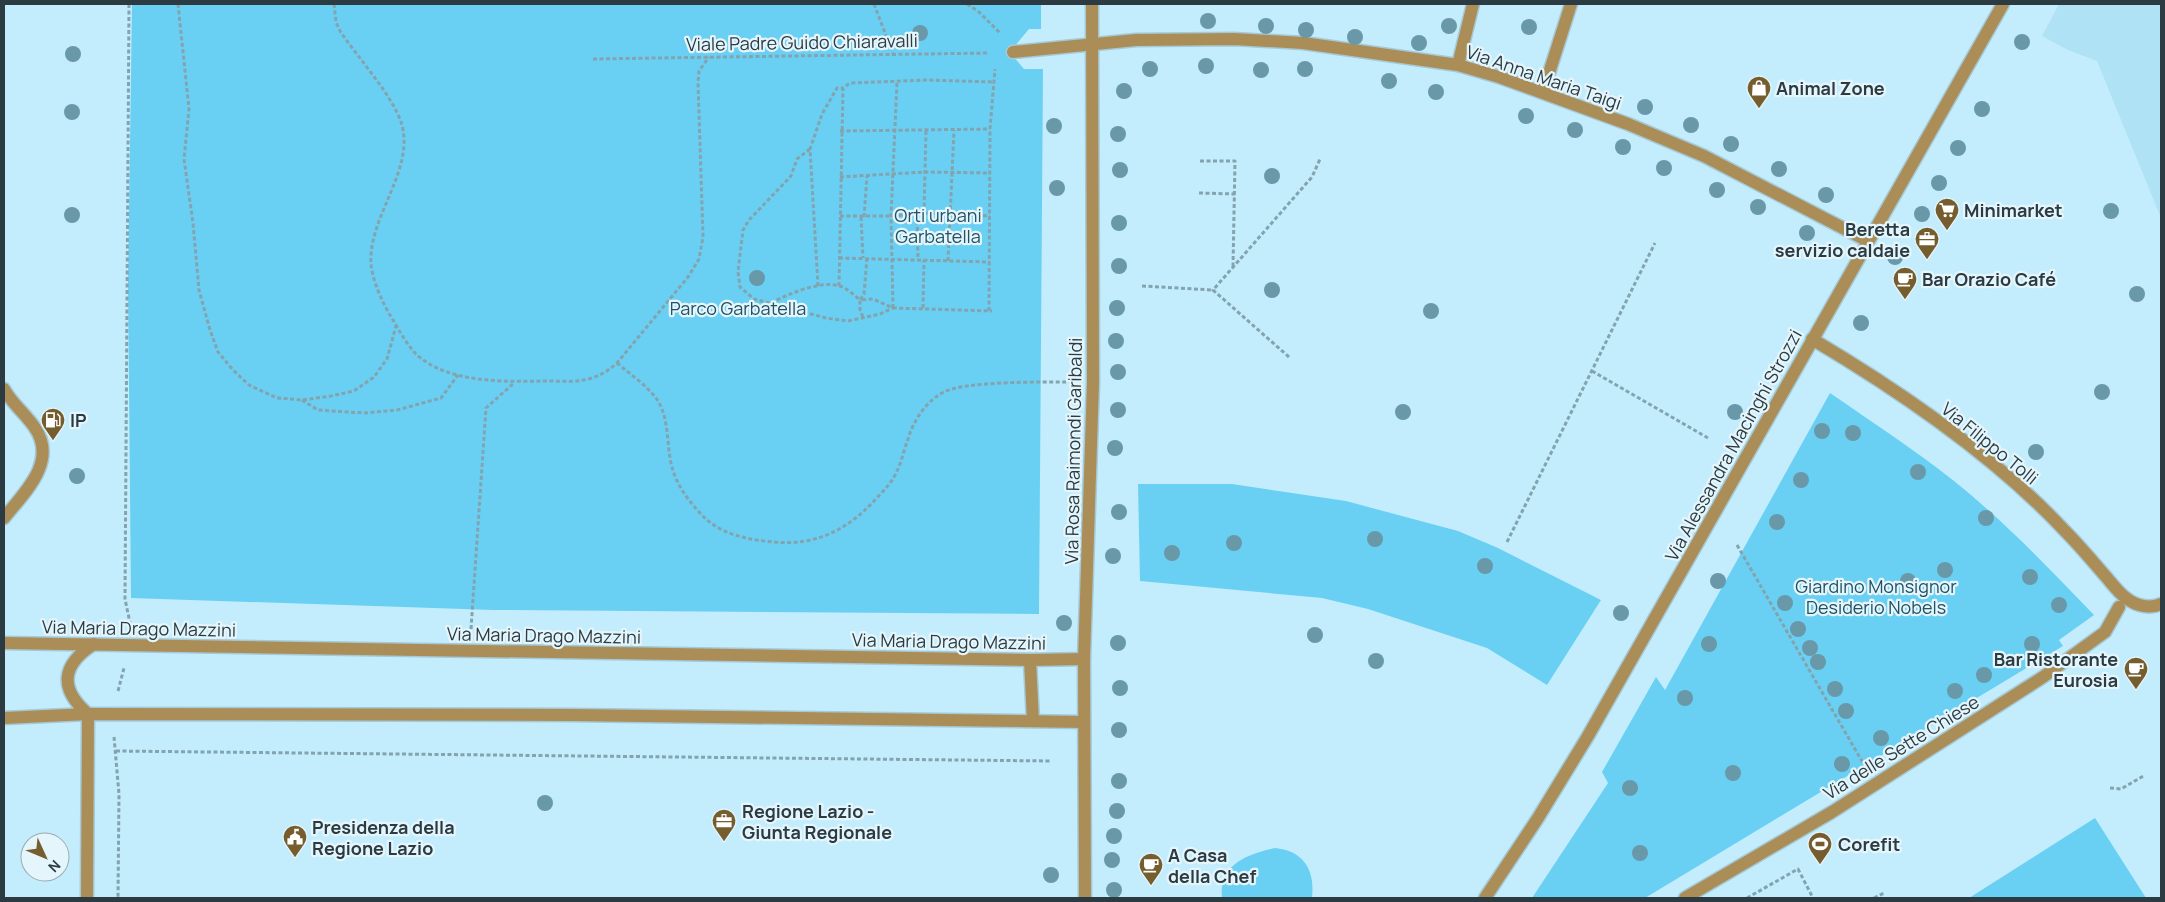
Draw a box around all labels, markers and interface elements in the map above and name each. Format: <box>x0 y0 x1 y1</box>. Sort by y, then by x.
street label: Viale Padre Guido Chiaravalli <box>686 28 918 56</box>
street label: Via Anna Maria Taigi <box>1463 39 1625 115</box>
shop icon: Animal Zone <box>1746 75 1772 109</box>
place label: Animal Zone <box>1776 76 1885 100</box>
supermarket icon: Minimarket <box>1934 197 1960 231</box>
place label: Minimarket <box>1964 198 2063 222</box>
park label: Orti urbani Garbatella <box>894 203 982 248</box>
place label: Beretta servizio caldaie <box>1775 217 1910 262</box>
office icon: Beretta servizio caldaie <box>1914 226 1940 260</box>
cafe icon: Bar Orazio Café <box>1892 266 1918 300</box>
place label: Bar Orazio Café <box>1922 267 2056 291</box>
park label: Parco Garbatella <box>670 296 806 320</box>
street label: Via Alessandra Macinghi Strozzi <box>1659 325 1807 565</box>
street label: Via Rosa Raimondi Garibaldi <box>1059 337 1087 565</box>
street label: Via Filippo Tolli <box>1937 397 2043 489</box>
fuel station icon: IP <box>40 407 66 441</box>
place label: IP <box>70 408 87 432</box>
park label: Giardino Monsignor Desiderio Nobels <box>1795 574 1957 619</box>
street label: Via Maria Drago Mazzini <box>42 614 236 642</box>
street label: Via Maria Drago Mazzini <box>447 621 641 649</box>
street label: Via Maria Drago Mazzini <box>852 627 1046 655</box>
place label: Bar Ristorante Eurosia <box>1994 647 2118 692</box>
cafe icon: Bar Ristorante Eurosia <box>2123 656 2149 690</box>
street label: Via delle Sette Chiese <box>1819 689 1983 805</box>
place label: Regione Lazio - Giunta Regionale <box>742 799 892 844</box>
office icon: Regione Lazio - Giunta Regionale <box>711 808 737 842</box>
place label: Presidenza della Regione Lazio <box>312 815 455 860</box>
public building icon: Presidenza della Regione Lazio <box>282 824 308 858</box>
sports icon: Corefit <box>1807 831 1833 865</box>
north arrow <box>20 832 70 882</box>
place label: Corefit <box>1838 832 1900 856</box>
place label: A Casa della Chef <box>1168 843 1256 888</box>
cafe icon: A Casa della Chef <box>1138 852 1164 886</box>
text: N <box>44 856 65 877</box>

